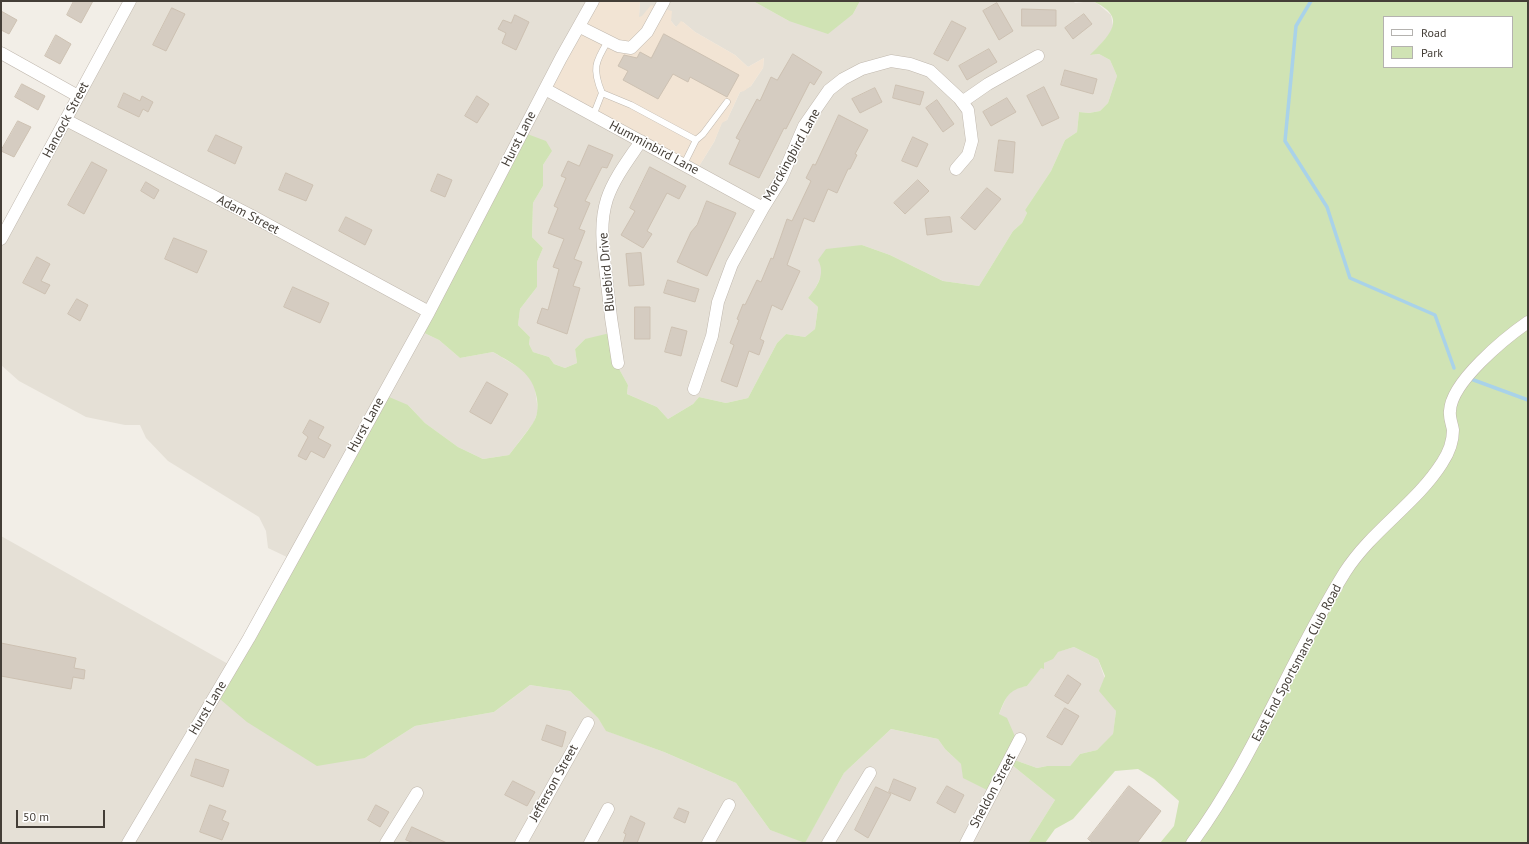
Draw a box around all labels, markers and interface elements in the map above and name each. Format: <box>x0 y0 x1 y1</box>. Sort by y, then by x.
legend <box>1383 16 1513 68</box>
text: Road <box>1421 25 1446 40</box>
text: Park <box>1421 45 1443 60</box>
street label: Hancock Street <box>39 79 93 161</box>
street label: Morckingbird Lane <box>760 106 824 204</box>
street label: Hurst Lane <box>498 109 540 169</box>
street label: Humminbird Lane <box>606 118 702 178</box>
street label: Adam Street <box>214 192 282 238</box>
street label: Bluebird Drive <box>596 232 618 312</box>
street label: Hurst Lane <box>345 395 387 455</box>
street label: East End Sportsmans Club Road <box>1249 582 1345 744</box>
street label: Hurst Lane <box>186 678 230 738</box>
street label: Jefferson Street <box>526 742 582 824</box>
street label: Sheldon Street <box>967 751 1019 831</box>
scale bar <box>18 802 107 828</box>
text: 50 m <box>23 809 49 824</box>

